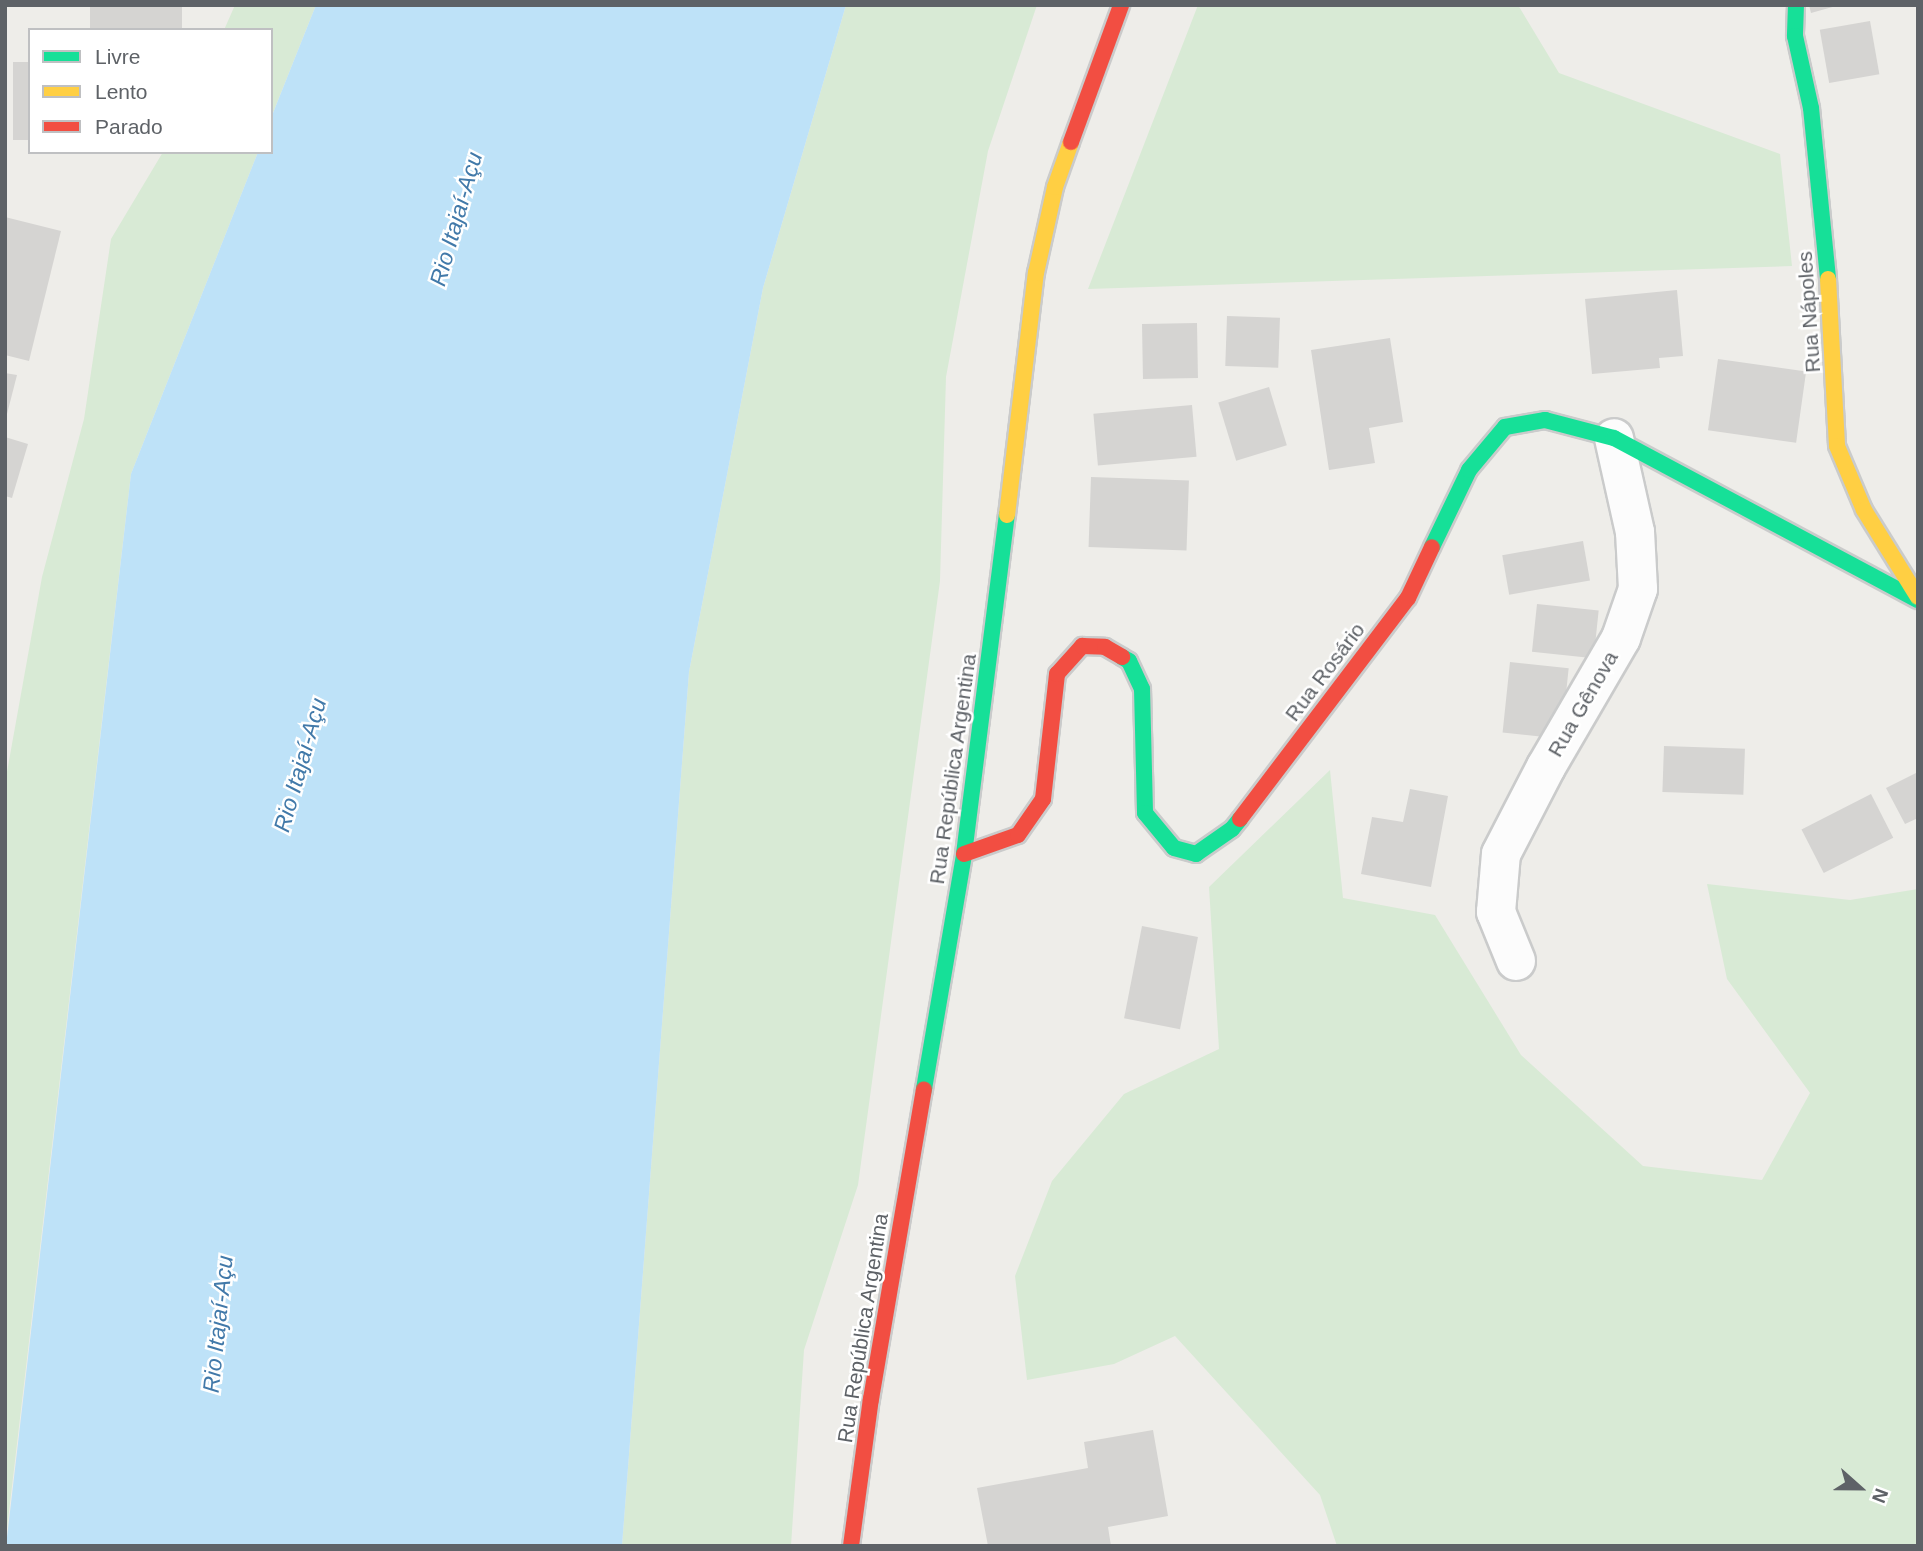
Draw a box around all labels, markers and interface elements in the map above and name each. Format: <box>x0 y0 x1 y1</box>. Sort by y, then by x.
legend <box>28 28 273 154</box>
text: Livre <box>95 45 141 68</box>
text: Lento <box>95 80 148 103</box>
text: Parado <box>95 115 163 138</box>
water label: Rio Itajaí-Açu <box>424 149 488 289</box>
street label: Rua Nápoles <box>1792 251 1826 373</box>
street label: Rua Rosário <box>1280 618 1370 726</box>
street label: Rua Gênova <box>1543 647 1623 761</box>
street label: Rua República Argentina <box>924 652 982 886</box>
water label: Rio Itajaí-Açu <box>268 695 332 835</box>
street label: Rua República Argentina <box>832 1211 894 1445</box>
water label: Rio Itajaí-Açu <box>197 1254 239 1394</box>
north arrow <box>1825 1453 1895 1523</box>
text: N <box>1868 1486 1892 1506</box>

